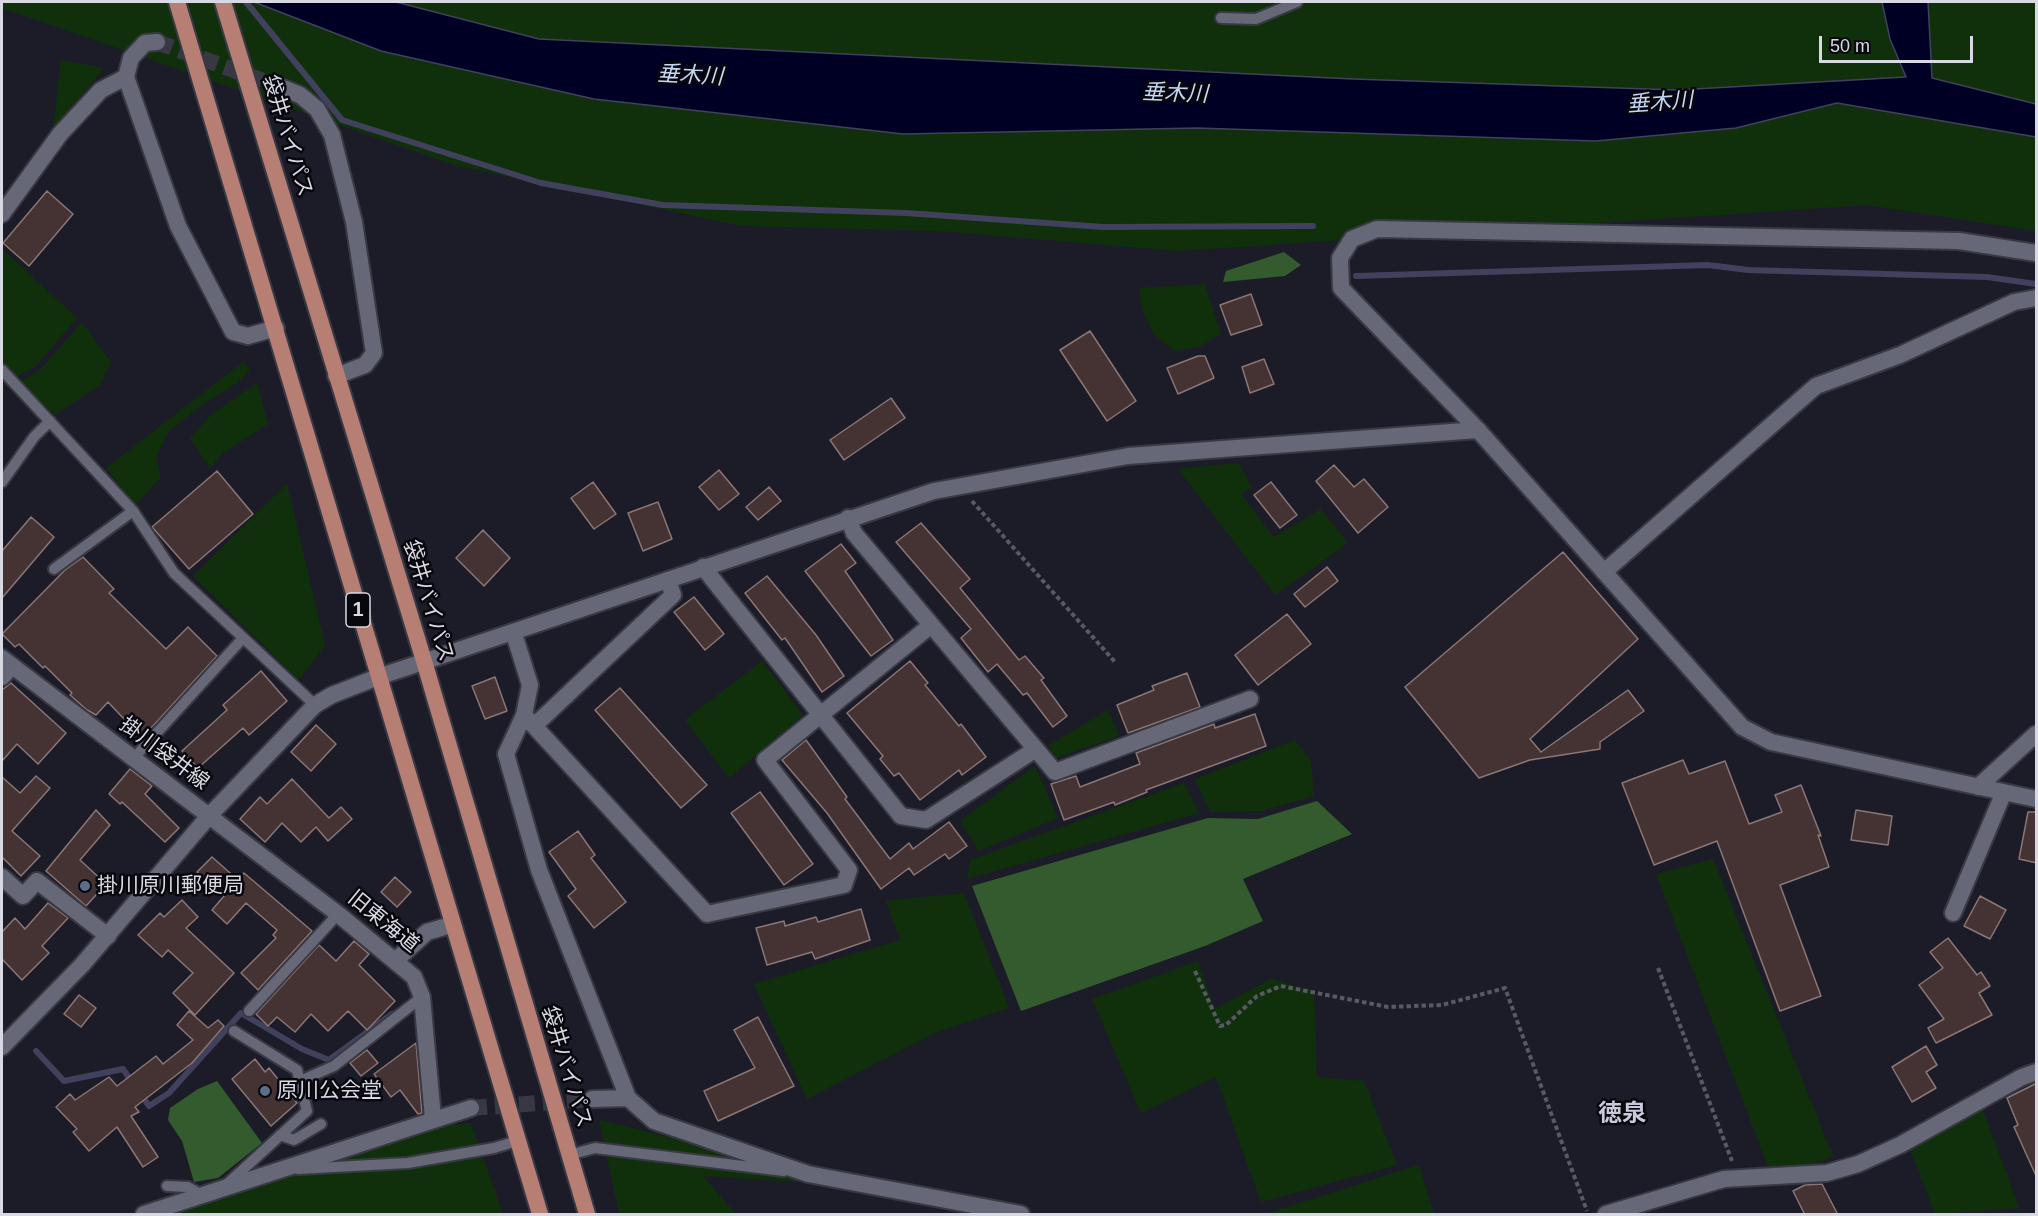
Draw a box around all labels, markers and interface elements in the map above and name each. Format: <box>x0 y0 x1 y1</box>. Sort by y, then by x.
scale bar <box>1822 24 1976 62</box>
text: 50 m <box>1830 36 1870 56</box>
water label: 垂木川 <box>656 61 724 91</box>
street label: 袋井バイパス <box>257 72 317 200</box>
water label: 垂木川 <box>1142 80 1208 108</box>
water label: 垂木川 <box>1626 88 1694 118</box>
street label: 袋井バイパス <box>398 537 458 665</box>
road number: 1 <box>346 593 370 627</box>
street label: 掛川袋井線 <box>114 712 214 796</box>
place label: 掛川原川郵便局 <box>97 873 244 899</box>
marker: 掛川原川郵便局 <box>78 879 92 893</box>
street label: 旧東海道 <box>342 886 424 958</box>
street label: 袋井バイパス <box>536 1003 596 1131</box>
place label: 原川公会堂 <box>277 1078 382 1104</box>
marker: 原川公会堂 <box>258 1084 272 1098</box>
district label: 徳泉 <box>1598 1100 1646 1128</box>

